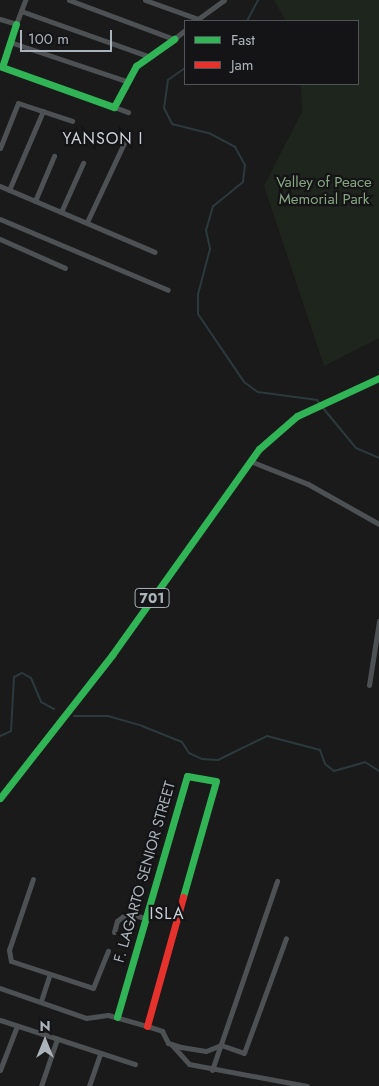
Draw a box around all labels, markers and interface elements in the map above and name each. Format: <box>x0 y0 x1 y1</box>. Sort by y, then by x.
scale bar <box>22 20 115 52</box>
legend <box>184 20 359 85</box>
text: 100 m <box>28 28 69 50</box>
text: Fast <box>231 29 255 51</box>
text: Jam <box>231 54 254 76</box>
district label: YANSON I <box>62 129 144 149</box>
park label: Valley of Peace Memorial Park <box>276 173 372 208</box>
road number: 701 <box>134 586 170 610</box>
street label: F. LAGARTO SENIOR STREET <box>110 779 180 965</box>
district label: ISLA <box>149 904 185 924</box>
north arrow <box>20 1016 70 1066</box>
text: N <box>39 1016 51 1036</box>

